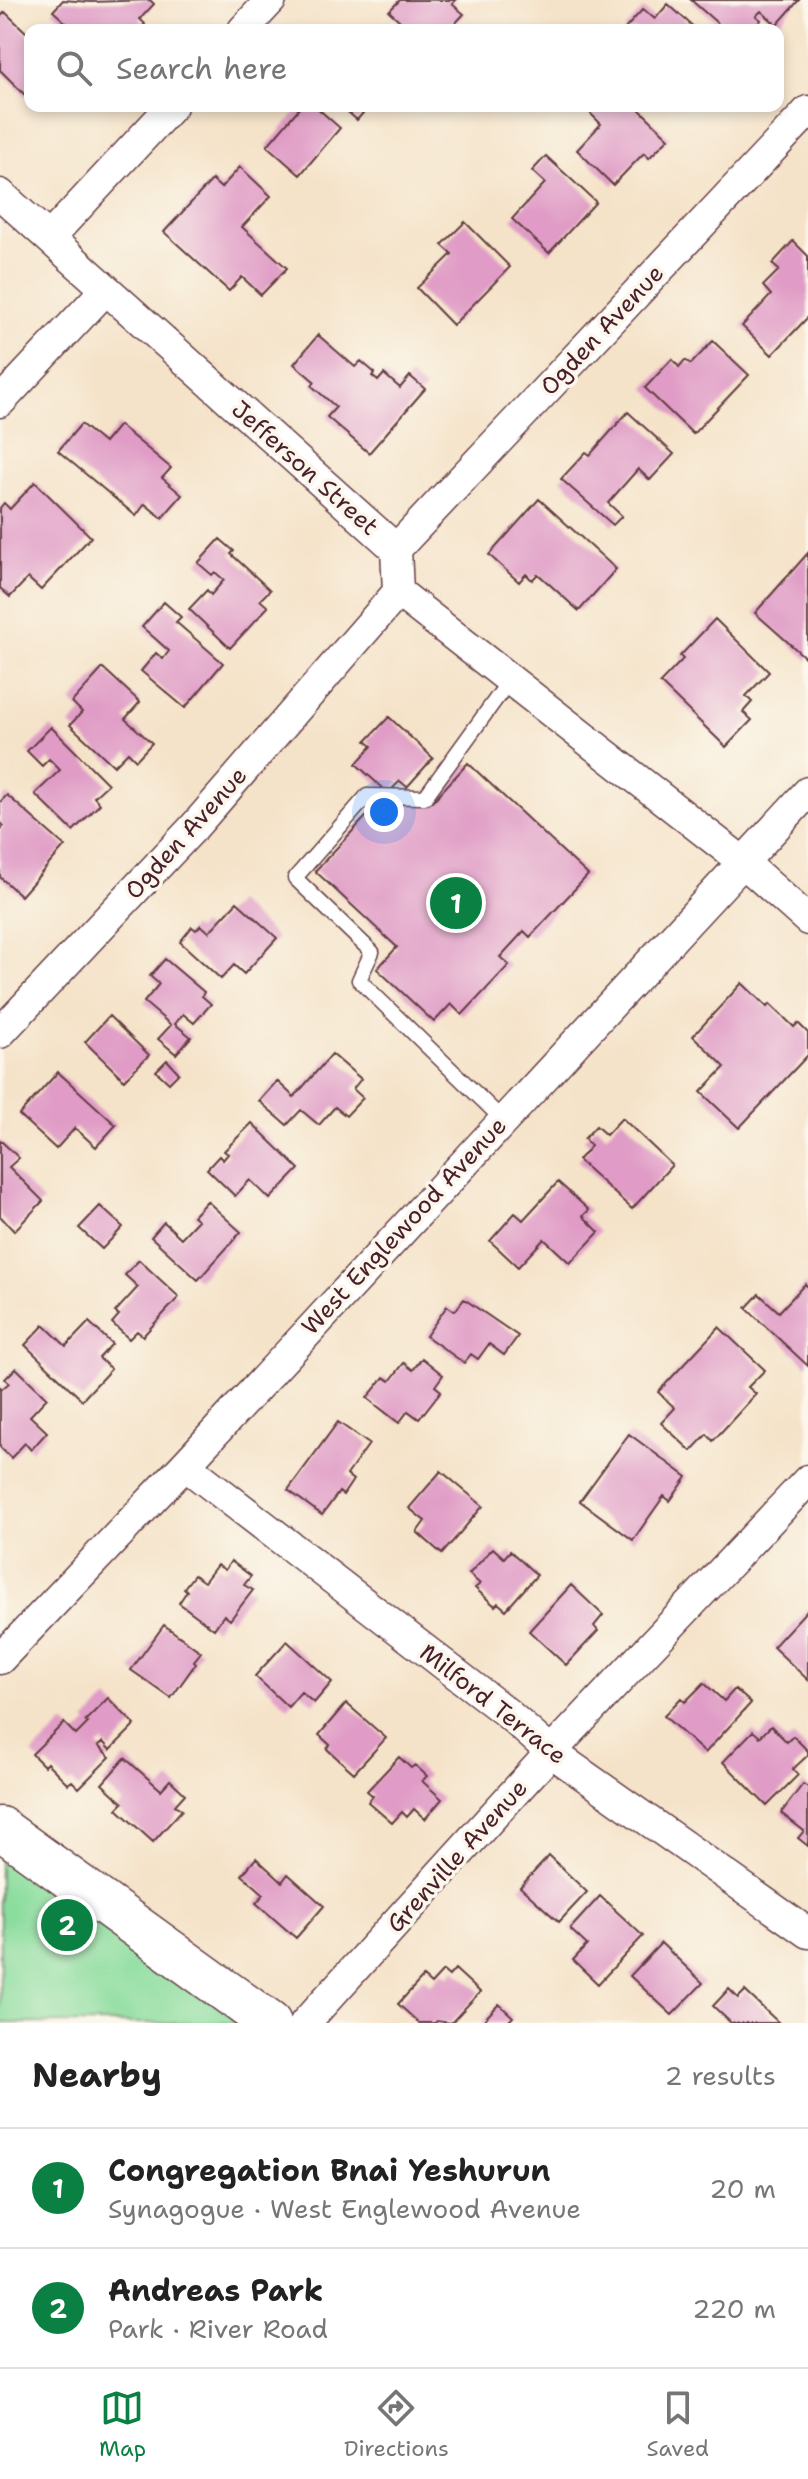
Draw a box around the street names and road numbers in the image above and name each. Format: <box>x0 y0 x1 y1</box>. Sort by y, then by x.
street label: Ogden Avenue <box>533 258 671 402</box>
street label: Jefferson Street <box>225 393 385 543</box>
street label: Ogden Avenue <box>118 760 254 906</box>
street label: West Englewood Avenue <box>294 1110 514 1342</box>
street label: Milford Terrace <box>413 1637 573 1771</box>
street label: Grenville Avenue <box>380 1773 534 1939</box>

